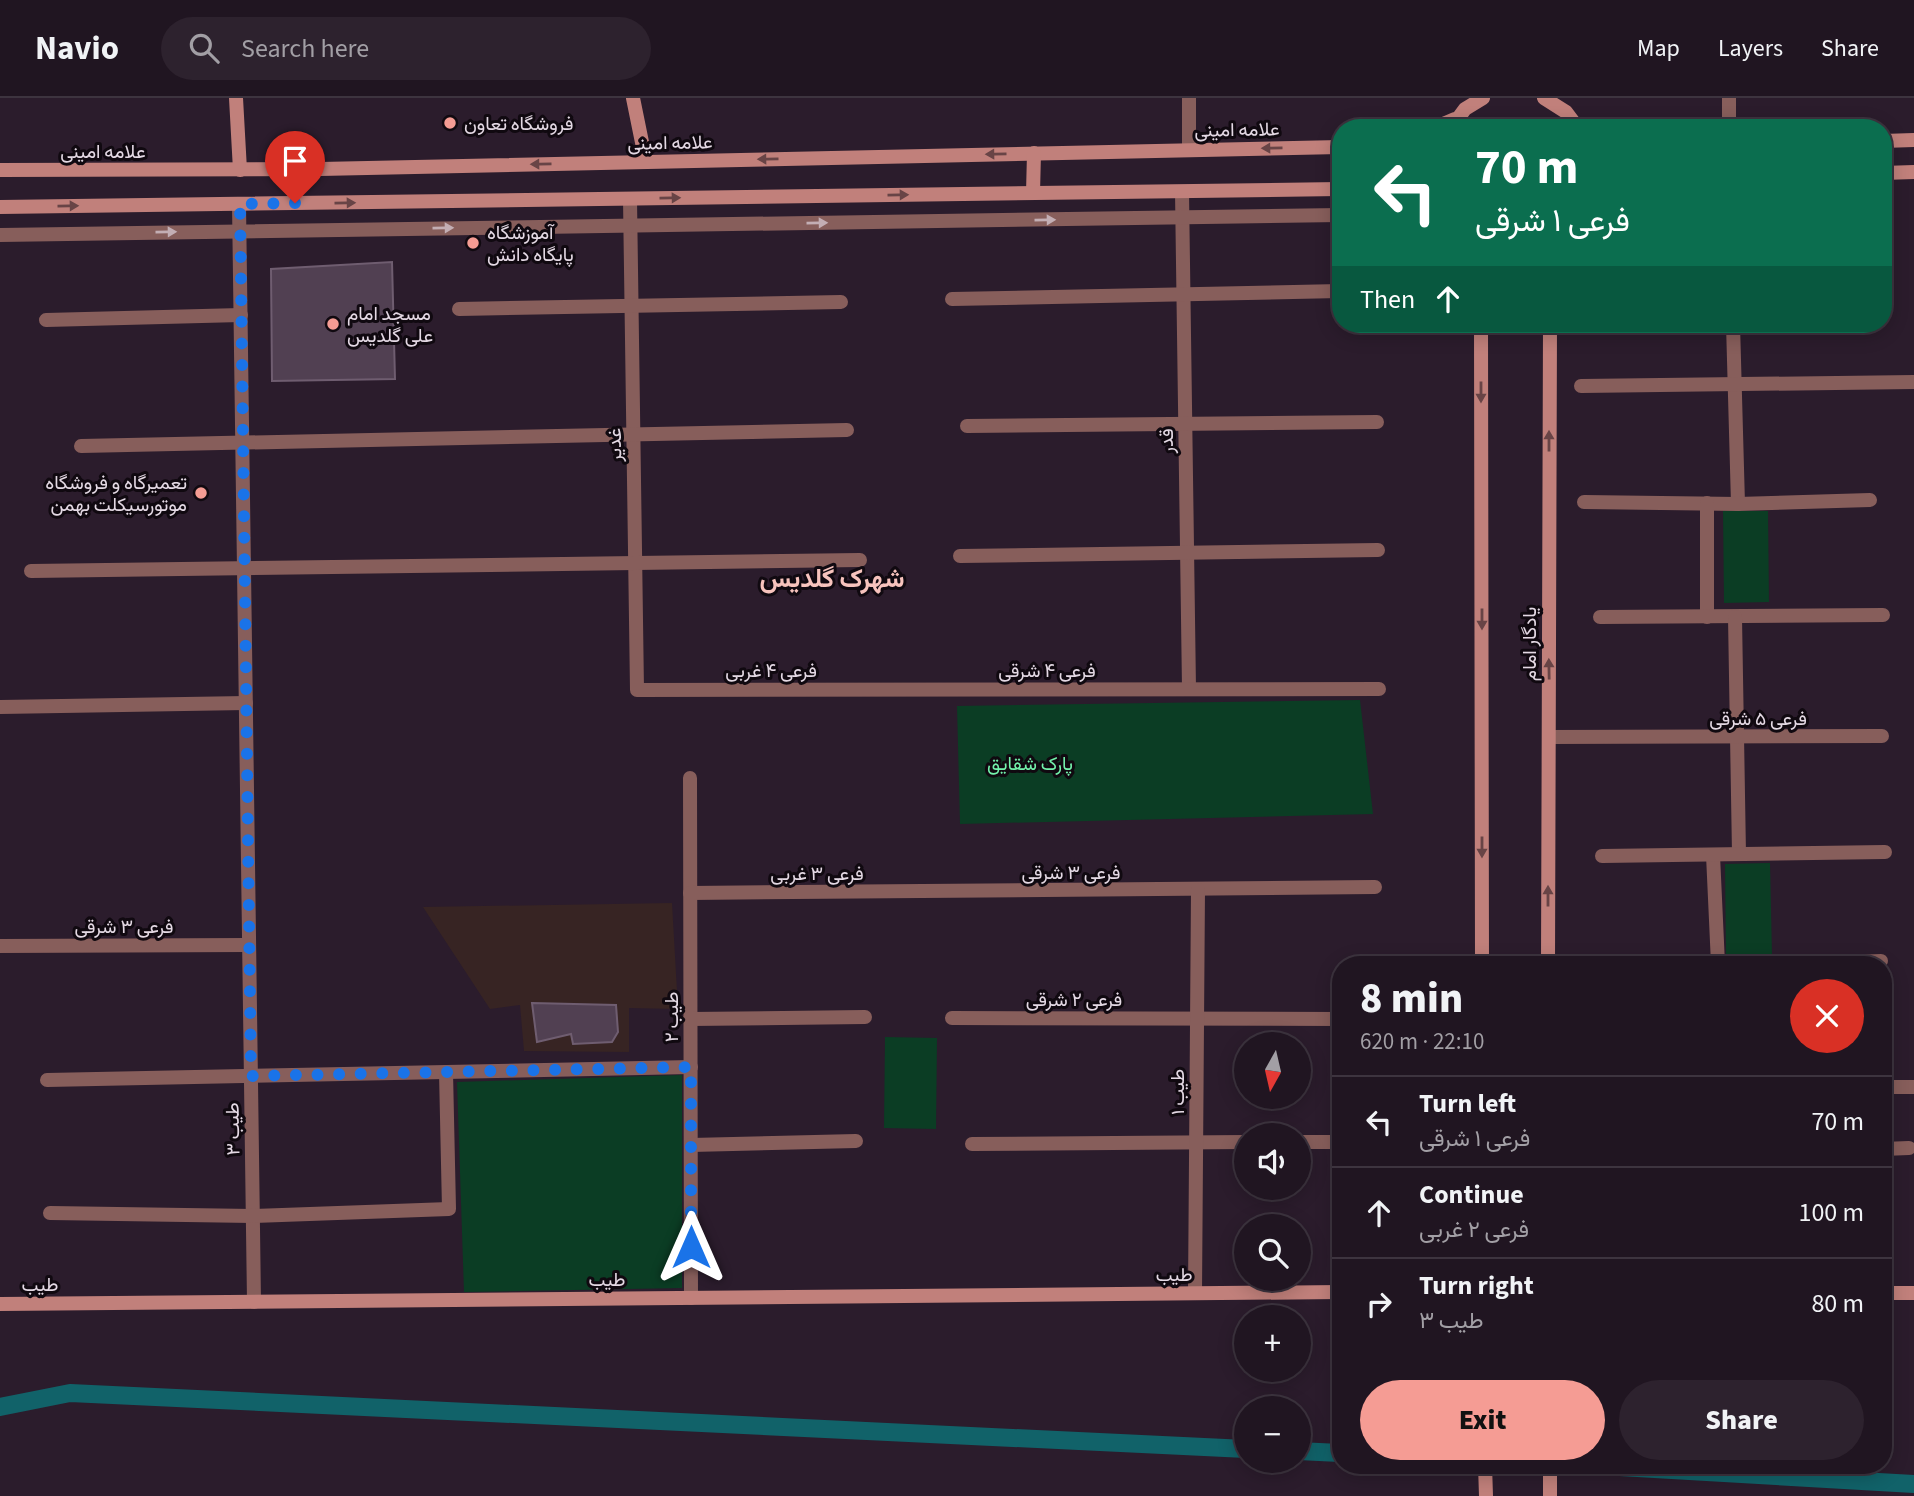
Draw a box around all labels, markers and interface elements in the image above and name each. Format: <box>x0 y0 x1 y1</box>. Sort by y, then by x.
search box <box>161 17 651 80</box>
text: Navio <box>35 25 119 72</box>
icon: search <box>185 29 223 67</box>
text: Search here <box>241 30 369 67</box>
text: Map <box>1637 31 1680 66</box>
text: Layers <box>1718 31 1783 66</box>
text: Share <box>1821 31 1879 66</box>
place label: فروشگاه تعاون <box>464 111 573 138</box>
marker: فروشگاه تعاون <box>442 115 458 131</box>
street label: علامه امینی <box>1194 116 1280 145</box>
street label: علامه امینی <box>627 129 713 158</box>
pin <box>265 131 325 203</box>
text: 70 m <box>1475 133 1579 203</box>
street label: علامه امینی <box>60 139 146 166</box>
icon: arrive <box>276 142 314 180</box>
one-way arrow <box>1261 142 1283 154</box>
icon: left <box>1360 147 1451 238</box>
one-way arrow <box>985 148 1007 160</box>
one-way arrow <box>757 154 779 165</box>
one-way arrow <box>530 159 552 170</box>
one-way arrow <box>887 189 909 201</box>
one-way arrow <box>659 192 681 204</box>
one-way arrow <box>334 197 356 208</box>
text: فرعی ۱ شرقی <box>1475 198 1630 244</box>
one-way arrow <box>57 200 79 212</box>
one-way arrow <box>1034 214 1056 225</box>
one-way arrow <box>806 217 828 229</box>
place label: آموزشگاه پایگاه دانش <box>487 220 574 269</box>
one-way arrow <box>432 222 454 234</box>
one-way arrow <box>155 226 177 238</box>
marker: آموزشگاه پایگاه دانش <box>465 235 481 251</box>
icon: ahead <box>1429 280 1467 318</box>
text: Then <box>1360 281 1415 318</box>
place label: مسجد امام علی گلدیس <box>347 301 433 350</box>
marker: مسجد امام علی گلدیس <box>325 316 341 332</box>
one-way arrow <box>1475 381 1487 403</box>
street label: غدیر <box>602 428 629 463</box>
street label: قدر <box>1154 428 1181 455</box>
one-way arrow <box>1543 430 1555 452</box>
place label: تعمیرگاه و فروشگاه موتورسیکلت بهمن <box>45 470 187 519</box>
marker: تعمیرگاه و فروشگاه موتورسیکلت بهمن <box>193 485 209 501</box>
district label: شهرک گلدیس <box>759 560 905 597</box>
street label: یادگار امام <box>1517 607 1544 681</box>
one-way arrow <box>1476 609 1488 631</box>
one-way arrow <box>1543 657 1555 679</box>
street label: فرعی ۴ غربی <box>725 658 817 685</box>
street label: فرعی ۴ شرقی <box>998 658 1096 685</box>
street label: فرعی ۵ شرقی <box>1709 706 1807 733</box>
park label: پارک شقایق <box>987 751 1073 778</box>
one-way arrow <box>1476 836 1488 858</box>
street label: فرعی ۳ شرقی <box>1022 860 1120 887</box>
street label: فرعی ۳ غربی <box>770 861 864 888</box>
one-way arrow <box>1542 885 1554 907</box>
street label: فرعی ۳ شرقی <box>75 914 173 941</box>
text: 8 min <box>1360 969 1463 1029</box>
button: close <box>1790 979 1864 1053</box>
street label: فرعی ۲ شرقی <box>1026 987 1122 1014</box>
street label: طیب ۲ <box>659 992 686 1042</box>
text: 620 m · 22:10 <box>1360 1025 1484 1058</box>
north arrow <box>1234 1032 1311 1110</box>
map controls <box>1234 1032 1311 1473</box>
street label: طیب ۱ <box>1165 1069 1192 1115</box>
text: Turn left <box>1419 1085 1516 1122</box>
street label: طیب ۳ <box>220 1102 247 1156</box>
icon: left <box>1360 1103 1398 1141</box>
text: 70 m <box>1811 1103 1864 1140</box>
text: فرعی ۱ شرقی <box>1419 1122 1530 1155</box>
button: sound <box>1234 1123 1311 1200</box>
text: Continue <box>1419 1176 1524 1213</box>
icon: ahead <box>1360 1194 1398 1232</box>
text: 100 m <box>1798 1194 1864 1231</box>
position arrow <box>654 1210 728 1284</box>
text: فرعی ۲ غربی <box>1419 1213 1529 1246</box>
button: search <box>1234 1214 1311 1291</box>
street label: طیب <box>1155 1262 1193 1289</box>
street label: طیب <box>589 1267 625 1294</box>
text: Turn right <box>1419 1267 1534 1304</box>
street label: طیب <box>22 1272 58 1299</box>
icon: right <box>1360 1285 1398 1323</box>
text: 80 m <box>1811 1285 1864 1322</box>
text: طیب ۳ <box>1419 1304 1483 1337</box>
button: + <box>1234 1305 1311 1382</box>
button: Exit <box>1360 1380 1605 1460</box>
button: Share <box>1619 1380 1864 1460</box>
button: − <box>1234 1396 1311 1473</box>

